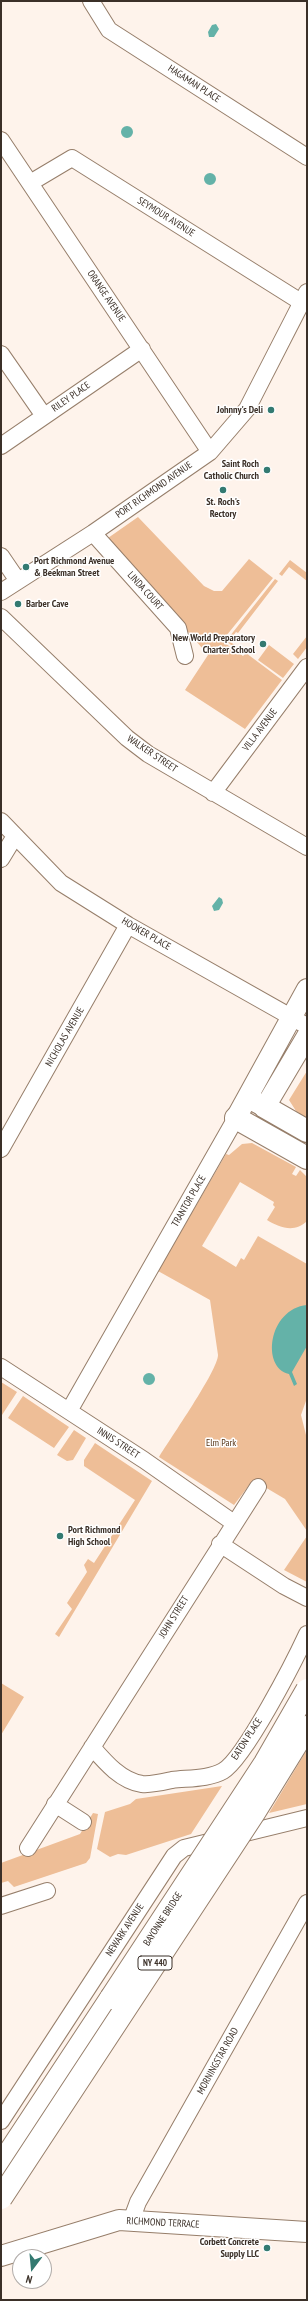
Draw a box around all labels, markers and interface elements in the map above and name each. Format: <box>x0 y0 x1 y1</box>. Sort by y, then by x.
street label: HAGAMAN PLACE <box>165 63 223 105</box>
street label: SEYMOUR AVENUE <box>135 195 197 239</box>
street label: ORANGE AVENUE <box>84 268 128 324</box>
street label: RILEY PLACE <box>49 379 93 415</box>
place label: Johnny's Deli <box>217 404 263 416</box>
marker: Johnny's Deli <box>266 405 276 415</box>
place label: Saint Roch Catholic Church <box>204 458 259 482</box>
street label: PORT RICHMOND AVENUE <box>113 459 195 521</box>
marker: Saint Roch Catholic Church <box>262 465 272 475</box>
marker: St. Roch's Rectory <box>218 485 228 495</box>
place label: St. Roch's Rectory <box>206 496 240 520</box>
place label: Port Richmond Avenue & Beekman Street <box>34 555 114 578</box>
marker: Port Richmond Avenue & Beekman Street <box>21 562 31 572</box>
street label: LINDA COURT <box>125 569 165 613</box>
place label: Barber Cave <box>26 598 68 610</box>
marker: Barber Cave <box>13 599 23 609</box>
place label: New World Preparatory Charter School <box>173 632 255 656</box>
marker: New World Preparatory Charter School <box>258 639 268 649</box>
street label: VILLA AVENUE <box>240 706 280 754</box>
street label: WALKER STREET <box>125 733 179 775</box>
street label: HOOKER PLACE <box>119 915 173 953</box>
street label: NICHOLAS AVENUE <box>43 1005 87 1069</box>
street label: TRANTOR PLACE <box>169 1173 209 1229</box>
street label: INNIS STREET <box>94 1425 142 1461</box>
park label: Elm Park <box>206 1437 236 1449</box>
place label: Port Richmond High School <box>68 1524 120 1548</box>
marker: Port Richmond High School <box>55 1531 65 1541</box>
street label: JOHN STREET <box>156 1594 192 1640</box>
street label: EATON PLACE <box>229 1716 265 1762</box>
street label: BAYONNE BRIDGE <box>141 1890 185 1948</box>
street label: NEWARK AVENUE <box>103 1901 147 1959</box>
road number: NY 440 <box>138 1956 172 1970</box>
street label: MORNINGSTAR ROAD <box>195 2026 241 2096</box>
street label: RICHMOND TERRACE <box>126 2215 200 2231</box>
place label: Corbett Concrete Supply LLC <box>200 2236 259 2260</box>
marker: Corbett Concrete Supply LLC <box>262 2243 272 2253</box>
north arrow <box>12 2249 52 2289</box>
text: N <box>24 2272 34 2287</box>

